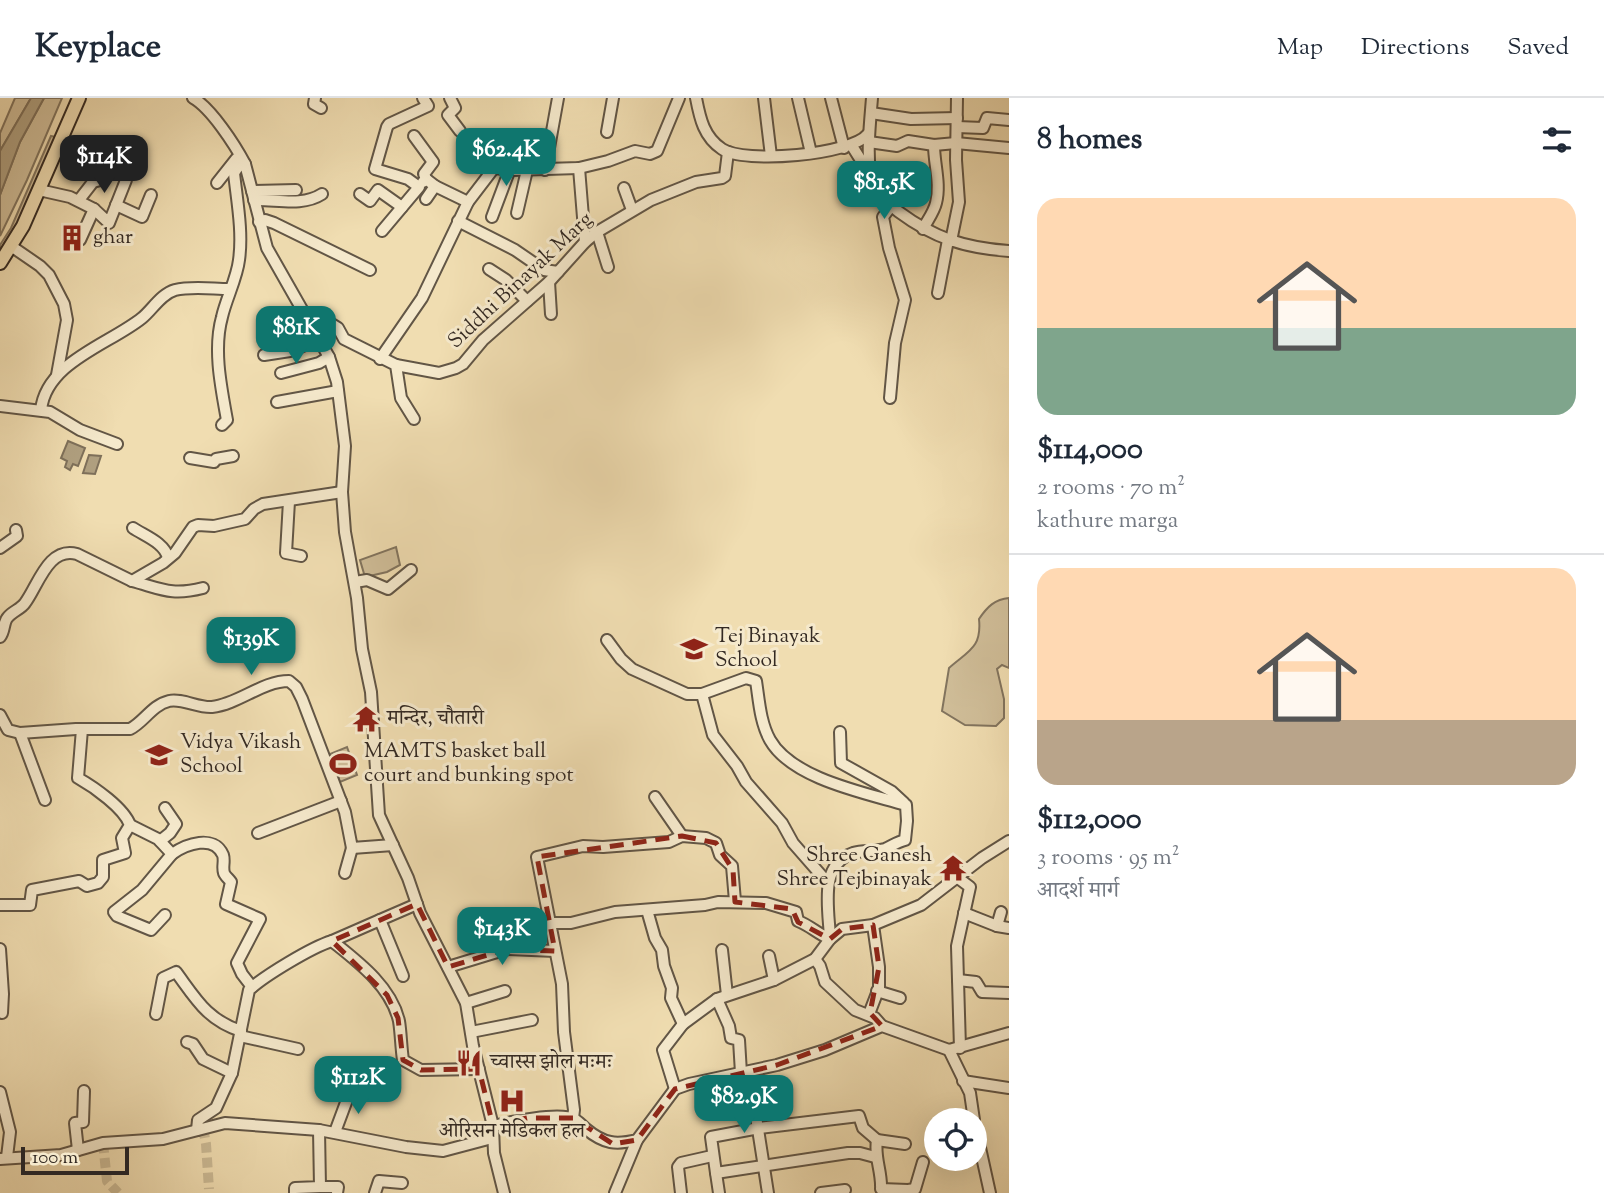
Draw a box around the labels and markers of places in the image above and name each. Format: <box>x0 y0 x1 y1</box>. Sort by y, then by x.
pin: $62.4K <box>449 129 563 188</box>
pin: $114K <box>55 136 153 195</box>
pin: $81.5K <box>827 162 941 221</box>
building icon: ghar <box>57 223 87 253</box>
place label: ghar <box>93 223 133 253</box>
pin: $81K <box>255 306 337 366</box>
pin: $139K <box>202 618 300 677</box>
place label: Tej Binayak School <box>715 622 821 676</box>
school or university icon: Tej Binayak School <box>679 634 709 664</box>
temple icon: मन्दिर, चौतारी <box>351 704 381 734</box>
place label: मन्दिर, चौतारी <box>386 704 485 734</box>
place label: Vidya Vikash School <box>180 728 301 782</box>
place label: MAMTS basket ball court and bunking spot <box>364 737 574 791</box>
school or university icon: Vidya Vikash School <box>144 740 174 770</box>
sports icon: MAMTS basket ball court and bunking spot <box>328 749 358 779</box>
place label: Shree Ganesh Shree Tejbinayak <box>776 841 933 895</box>
temple icon: Shree Ganesh Shree Tejbinayak <box>938 853 968 883</box>
pin: $143K <box>453 908 551 967</box>
restaurant icon: च्वास्स झोल मःमः <box>454 1048 484 1078</box>
place label: च्वास्स झोल मःमः <box>489 1048 614 1078</box>
pin: $112K <box>309 1056 407 1116</box>
pin: $82.9K <box>687 1076 801 1135</box>
hospital icon: ओरिसन मेडिकल हल <box>497 1086 527 1116</box>
place label: ओरिसन मेडिकल हल <box>439 1117 586 1147</box>

